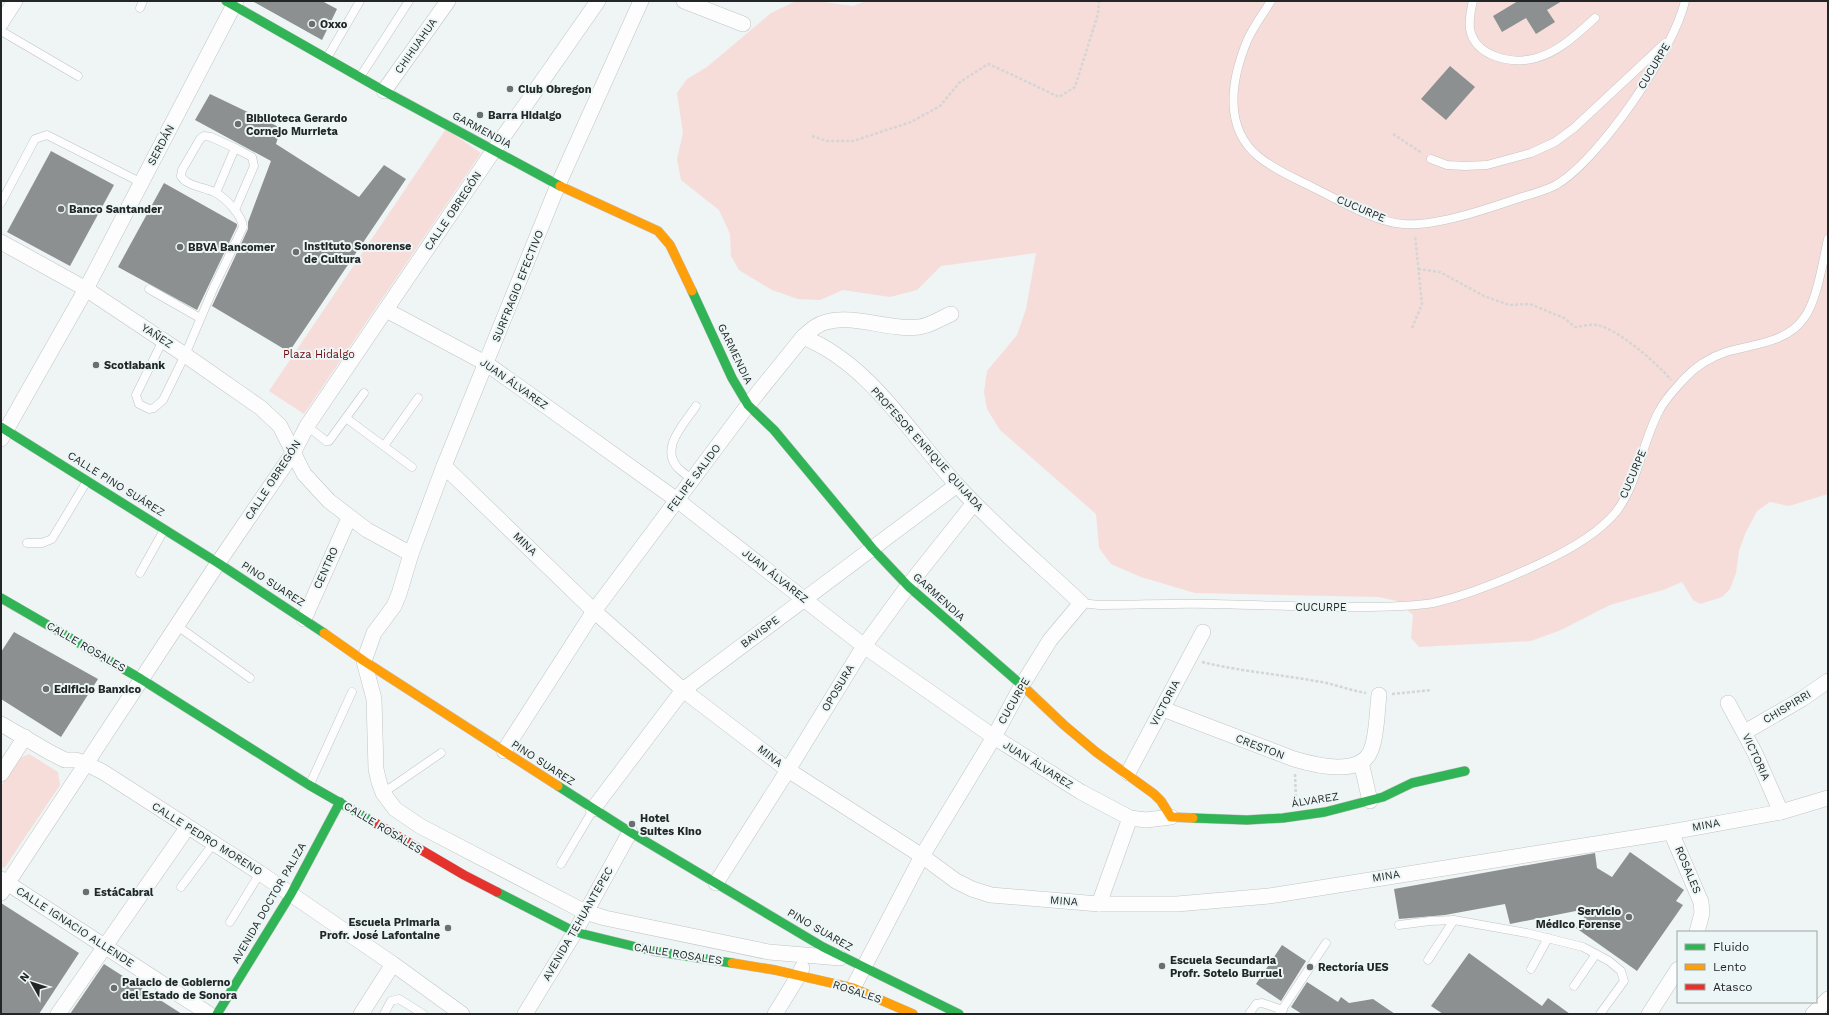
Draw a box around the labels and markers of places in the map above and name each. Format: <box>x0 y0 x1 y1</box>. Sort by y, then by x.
place label: Oxxo <box>320 18 348 31</box>
marker: Oxxo <box>307 19 317 29</box>
place label: Club Obregon <box>518 83 592 96</box>
marker: Club Obregon <box>505 84 515 94</box>
place label: Barra Hidalgo <box>488 109 562 122</box>
marker: Barra Hidalgo <box>475 110 485 120</box>
place label: Biblioteca Gerardo Cornejo Murrieta <box>246 112 348 138</box>
marker: Biblioteca Gerardo Cornejo Murrieta <box>233 119 243 129</box>
place label: Banco Santander <box>69 203 162 216</box>
marker: Banco Santander <box>56 204 66 214</box>
place label: Instituto Sonorense de Cultura <box>304 240 411 266</box>
place label: BBVA Bancomer <box>188 241 275 254</box>
marker: BBVA Bancomer <box>175 242 185 252</box>
marker: Instituto Sonorense de Cultura <box>291 247 301 257</box>
place label: Scotiabank <box>104 359 165 372</box>
marker: Scotiabank <box>91 360 101 370</box>
place label: Edificio Banxico <box>54 683 141 696</box>
marker: Edificio Banxico <box>41 684 51 694</box>
place label: Hotel Suites Kino <box>640 812 702 838</box>
marker: Hotel Suites Kino <box>627 819 637 829</box>
place label: EstáCabral <box>94 886 154 899</box>
marker: EstáCabral <box>81 887 91 897</box>
place label: Servicio Médico Forense <box>1536 905 1621 931</box>
marker: Servicio Médico Forense <box>1624 912 1634 922</box>
place label: Escuela Primaria Profr. José Lafontaine <box>320 916 441 942</box>
marker: Escuela Primaria Profr. José Lafontaine <box>443 923 453 933</box>
place label: Escuela Secundaria Profr. Sotelo Burruel <box>1170 954 1282 980</box>
marker: Escuela Secundaria Profr. Sotelo Burruel <box>1157 961 1167 971</box>
place label: Rectoría UES <box>1318 961 1389 974</box>
marker: Rectoría UES <box>1305 962 1315 972</box>
place label: Palacio de Gobierno del Estado de Sonora <box>122 976 238 1002</box>
marker: Palacio de Gobierno del Estado de Sonora <box>109 983 119 993</box>

